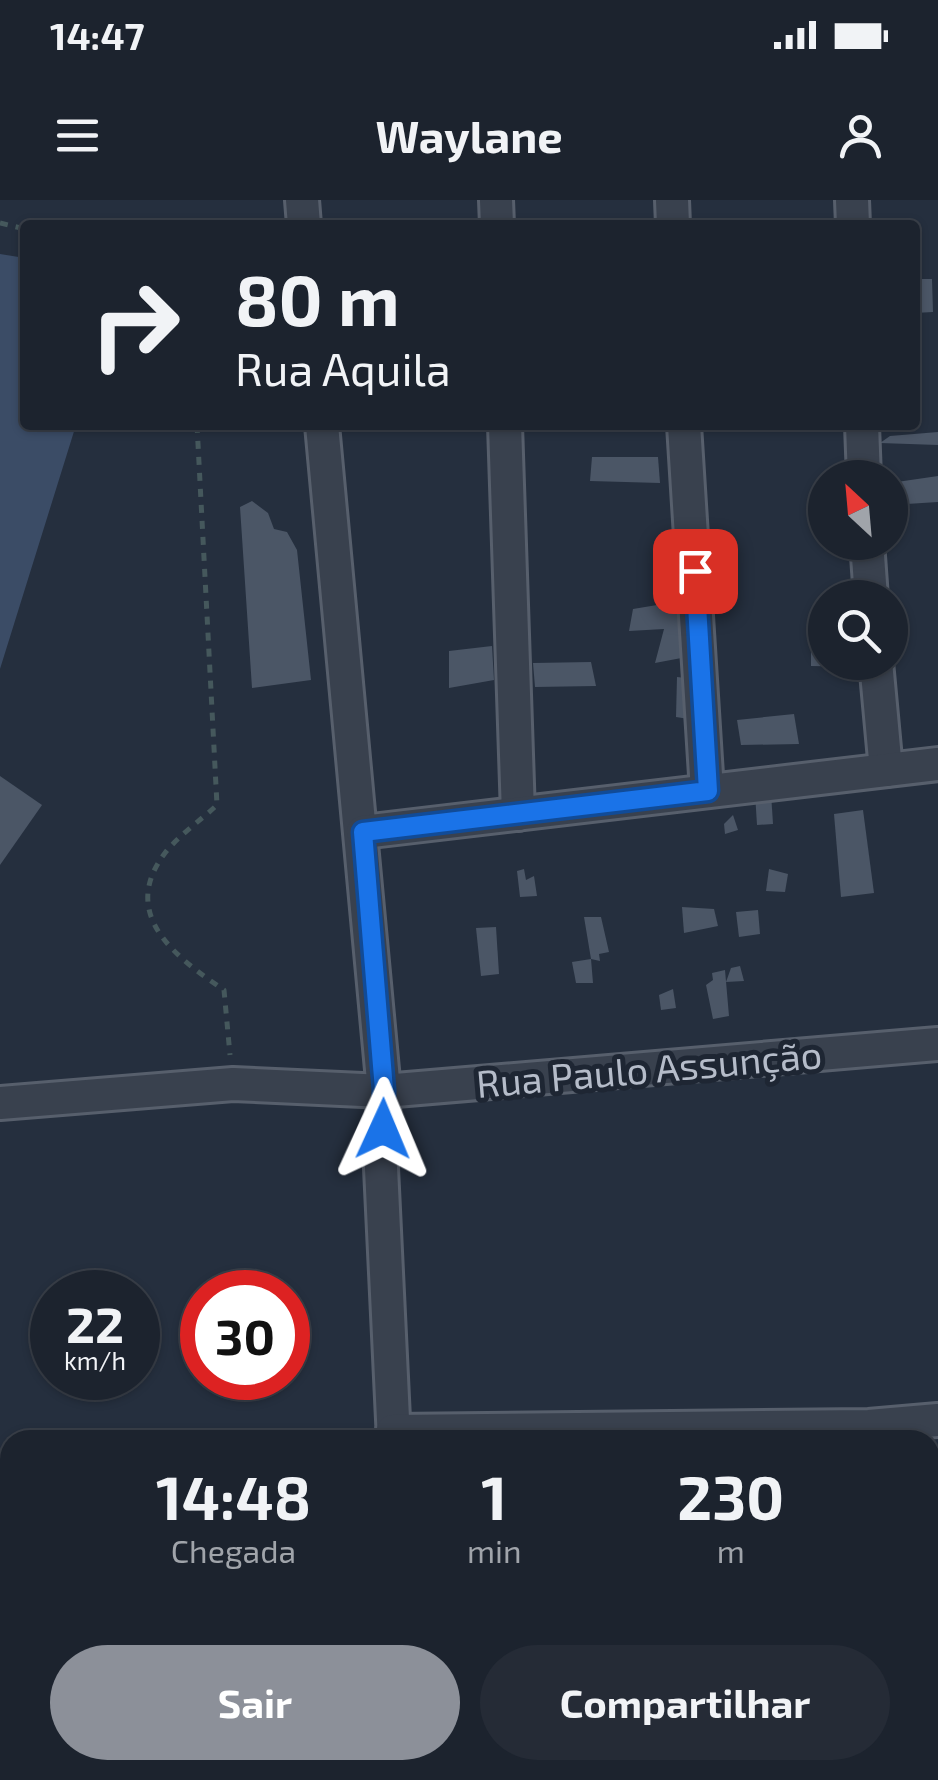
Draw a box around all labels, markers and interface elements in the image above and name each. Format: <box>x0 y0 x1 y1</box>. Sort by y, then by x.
text: 14:47 <box>50 12 145 58</box>
icon: menu <box>50 108 105 163</box>
text: Waylane <box>375 108 563 162</box>
icon: person <box>833 108 888 163</box>
text: 80 m <box>235 256 400 340</box>
icon: right <box>70 260 200 390</box>
text: Rua Aquila <box>235 341 451 395</box>
north arrow <box>808 460 908 560</box>
map controls <box>808 460 908 680</box>
pin <box>653 529 738 614</box>
icon: arrive <box>668 544 723 599</box>
button: search <box>808 580 908 680</box>
street label: Rua Paulo Assunção <box>474 1030 824 1107</box>
position arrow <box>331 1077 435 1181</box>
speed limit sign: 30 <box>180 1270 310 1400</box>
text: 22 <box>66 1293 124 1353</box>
text: km/h <box>64 1345 126 1375</box>
text: 14:48 <box>156 1460 311 1532</box>
text: 1 <box>481 1460 507 1532</box>
text: 230 <box>677 1460 784 1532</box>
text: Chegada <box>171 1531 296 1569</box>
text: min <box>467 1531 521 1569</box>
text: m <box>717 1531 745 1569</box>
button: Sair <box>50 1645 460 1760</box>
button: Compartilhar <box>480 1645 890 1760</box>

